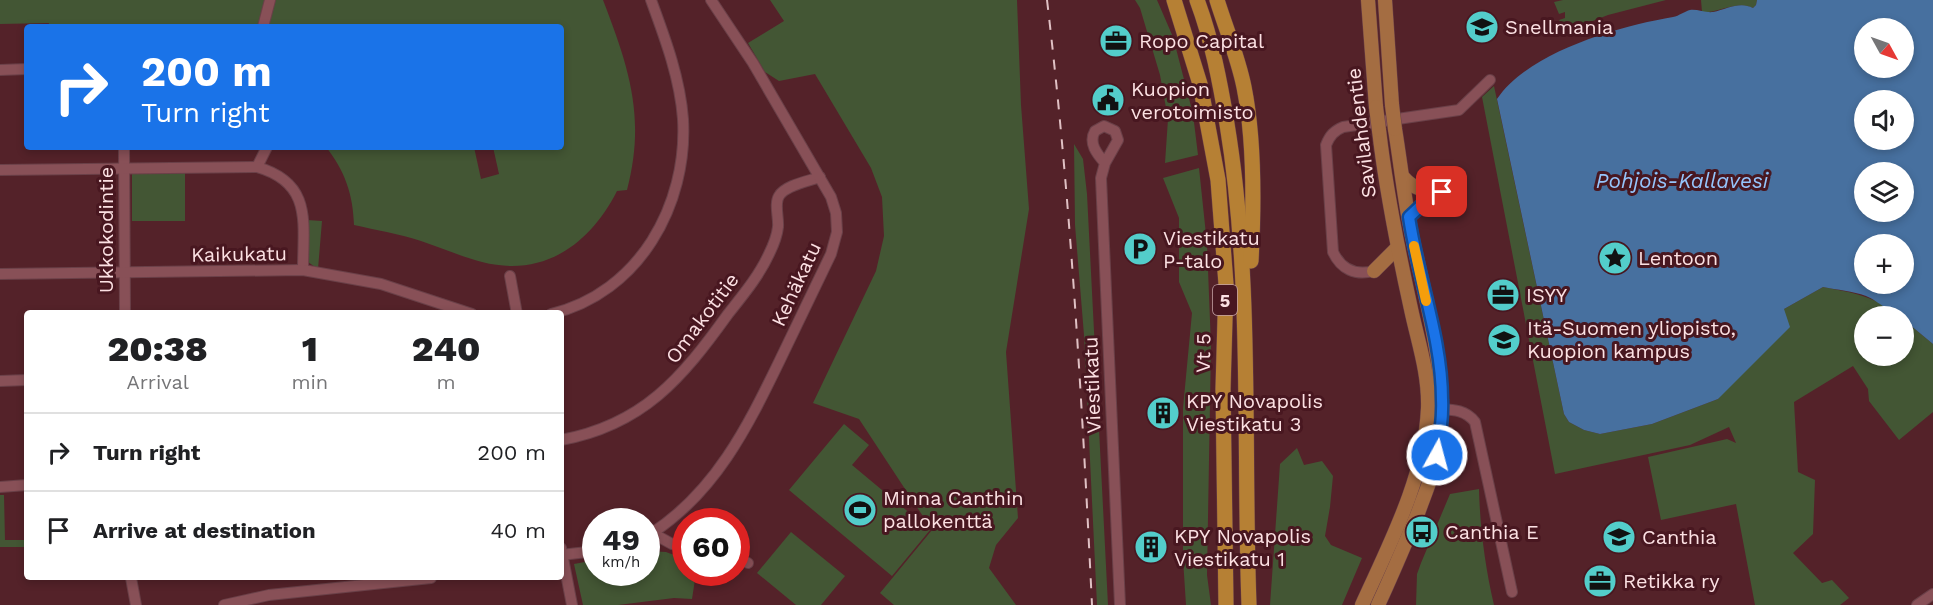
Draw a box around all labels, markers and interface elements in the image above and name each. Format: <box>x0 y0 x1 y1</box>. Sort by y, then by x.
school or university icon: Snellmania <box>1464 9 1500 45</box>
place label: Snellmania <box>1505 15 1613 39</box>
north arrow <box>1854 18 1914 78</box>
map controls <box>1854 18 1914 366</box>
office icon: Ropo Capital <box>1098 23 1134 59</box>
place label: Ropo Capital <box>1139 29 1264 53</box>
text: 200 m <box>141 47 272 96</box>
icon: right <box>42 48 120 126</box>
street label: Savilahdentie <box>1341 67 1381 199</box>
place label: Kuopion verotoimisto <box>1131 77 1254 124</box>
public building icon: Kuopion verotoimisto <box>1090 82 1126 118</box>
button: sound <box>1854 90 1914 150</box>
text: Turn right <box>141 97 270 129</box>
button: layers <box>1854 162 1914 222</box>
pin <box>1416 166 1467 217</box>
street label: Ukkokodintie <box>94 167 118 293</box>
water label: Pohjois-Kallavesi <box>1596 168 1769 193</box>
icon: arrive <box>1425 175 1458 208</box>
place label: Viestikatu P-talo <box>1163 226 1260 273</box>
parking icon: Viestikatu P-talo <box>1122 231 1158 267</box>
button: + <box>1854 234 1914 294</box>
street label: Kehäkatu <box>766 238 826 330</box>
place icon: Lentoon <box>1597 240 1633 276</box>
street label: Kaikukatu <box>191 241 287 267</box>
place label: Lentoon <box>1638 246 1718 270</box>
street label: Omakotitie <box>660 268 744 368</box>
office icon: ISYY <box>1485 277 1521 313</box>
place label: ISYY <box>1526 283 1568 307</box>
road number: 5 <box>1213 285 1237 315</box>
button: − <box>1854 306 1914 366</box>
place label: Itä-Suomen yliopisto, Kuopion kampus <box>1527 316 1736 363</box>
school or university icon: Itä-Suomen yliopisto, Kuopion kampus <box>1486 322 1522 358</box>
text: 20:38 <box>108 328 208 370</box>
text: 1 <box>302 328 318 370</box>
text: 240 <box>412 328 480 370</box>
street label: Vt 5 <box>1191 333 1215 373</box>
street label: Viestikatu <box>1078 336 1106 434</box>
text: Arrival <box>127 370 189 394</box>
text: min <box>291 370 328 394</box>
text: m <box>437 370 456 394</box>
place label: KPY Novapolis Viestikatu 3 <box>1186 389 1323 436</box>
building icon: KPY Novapolis Viestikatu 3 <box>1145 395 1181 431</box>
position arrow <box>1405 423 1469 487</box>
icon: right <box>42 436 75 469</box>
text: Turn right <box>93 440 200 465</box>
text: 200 m <box>477 440 546 465</box>
place label: Minna Canthin pallokenttä <box>883 486 1024 533</box>
sports icon: Minna Canthin pallokenttä <box>842 492 878 528</box>
speed limit sign: 60 <box>672 508 750 586</box>
icon: arrive <box>42 514 75 547</box>
bus stop icon: Canthia E <box>1404 514 1440 550</box>
text: Arrive at destination <box>93 518 316 543</box>
text: 40 m <box>490 518 546 543</box>
school or university icon: Canthia <box>1601 519 1637 555</box>
place label: Canthia E <box>1445 520 1539 544</box>
text: 49 <box>602 522 640 557</box>
place label: KPY Novapolis Viestikatu 1 <box>1174 524 1311 571</box>
place label: Canthia <box>1642 525 1717 549</box>
building icon: KPY Novapolis Viestikatu 1 <box>1133 529 1169 565</box>
text: km/h <box>602 553 640 571</box>
office icon: Retikka ry <box>1582 563 1618 599</box>
place label: Retikka ry <box>1623 569 1720 593</box>

